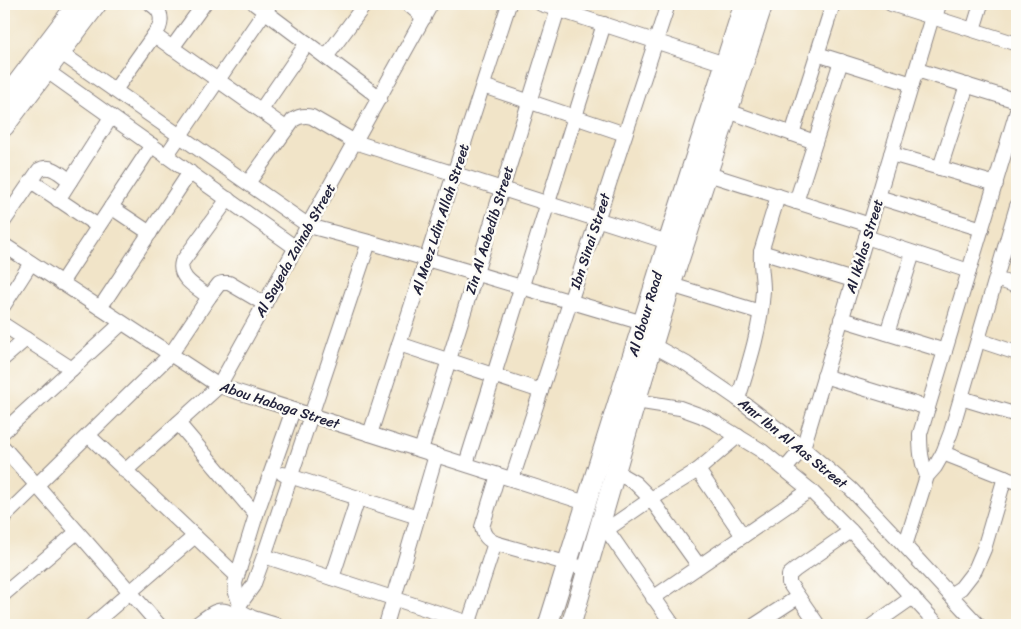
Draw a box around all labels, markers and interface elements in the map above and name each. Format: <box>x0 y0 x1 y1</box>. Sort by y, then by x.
street label: Al Moez Ldin Allah Street <box>404 140 477 299</box>
street label: Zin Al Aabedib Street <box>458 163 521 298</box>
street label: Al Sayeda Zainab Street <box>248 179 343 323</box>
street label: Ibn Sinai Street <box>563 189 618 293</box>
street label: Al Ikhlas Street <box>838 196 891 297</box>
street label: Al Obour Road <box>620 267 671 360</box>
street label: Abou Habaga Street <box>216 374 344 437</box>
street label: Amr Ibn Al Aas Street <box>732 391 854 496</box>

